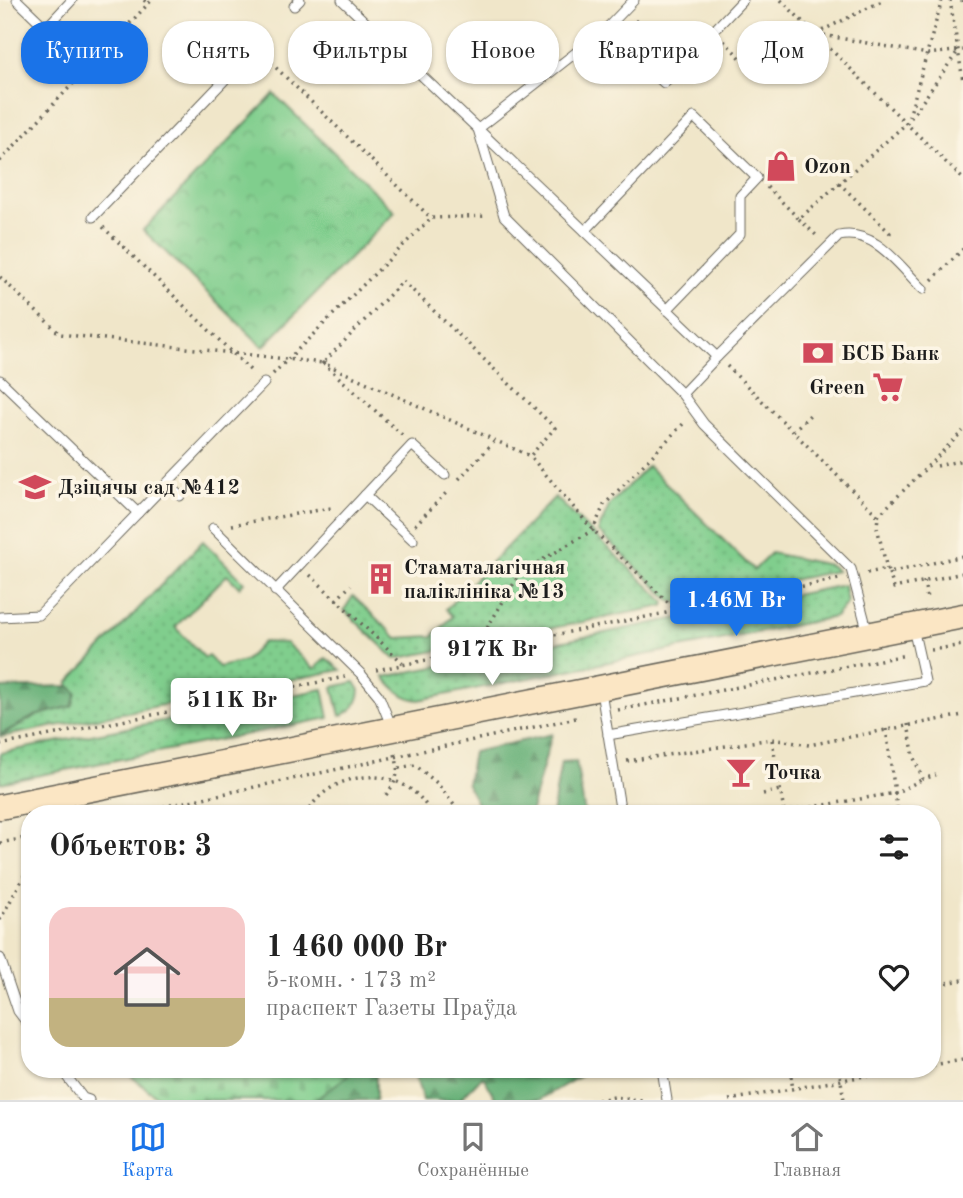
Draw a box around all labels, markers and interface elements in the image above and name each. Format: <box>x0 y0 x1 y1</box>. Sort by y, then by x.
chip: Купить <box>21 21 148 84</box>
chip: Снять <box>162 21 274 84</box>
chip: Фильтры <box>288 21 432 84</box>
chip: Новое <box>446 21 559 84</box>
chip: Квартира <box>573 21 723 84</box>
chip: Дом <box>737 21 829 84</box>
shop icon: Ozon <box>764 149 798 183</box>
place label: Ozon <box>804 157 851 178</box>
bank icon: БСБ Банк <box>801 336 835 370</box>
place label: БСБ Банк <box>841 344 939 365</box>
supermarket icon: Green <box>871 370 905 404</box>
place label: Green <box>809 378 865 399</box>
school or university icon: Дзіцячы сад №412 <box>18 470 52 504</box>
place label: Дзіцячы сад №412 <box>58 478 240 499</box>
place label: Стаматалагічная паліклініка №13 <box>404 558 566 603</box>
building icon: Стаматалагічная паліклініка №13 <box>364 562 398 596</box>
pin: 1.46M Br <box>664 578 808 638</box>
text: 1.46M Br <box>686 589 786 612</box>
pin: 917K Br <box>427 628 557 687</box>
text: 917K Br <box>447 638 537 661</box>
pin: 511K Br <box>167 678 297 738</box>
text: 511K Br <box>187 689 277 712</box>
bar icon: Точка <box>724 755 758 789</box>
place label: Точка <box>764 763 821 784</box>
icon: filters <box>875 828 913 866</box>
text: Объектов: 3 <box>49 832 212 862</box>
text: 1 460 000 Br <box>266 933 447 963</box>
icon: home <box>105 935 189 1019</box>
icon: heart <box>875 958 913 996</box>
text: 5-комн. · 173 m² <box>266 969 436 992</box>
text: праспект Газеты Праўда <box>266 997 517 1020</box>
tab: Карта <box>122 1118 173 1183</box>
tab: Сохранённые <box>417 1118 529 1183</box>
tab: Главная <box>773 1118 841 1183</box>

